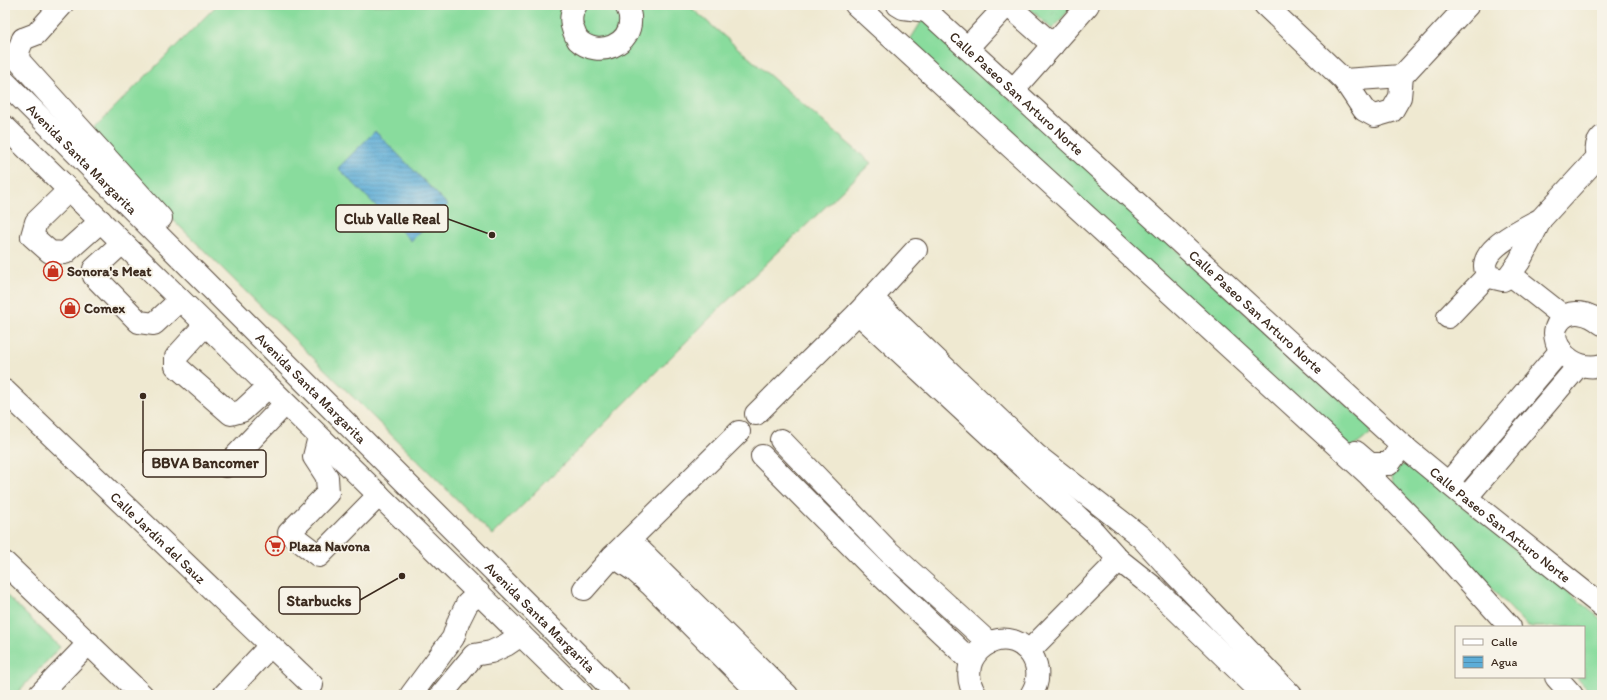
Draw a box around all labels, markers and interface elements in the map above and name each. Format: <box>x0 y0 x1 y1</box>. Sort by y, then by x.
street label: Calle Paseo San Arturo Norte <box>946 28 1087 159</box>
street label: Avenida Santa Margarita <box>23 101 141 219</box>
callout: Club Valle Real <box>336 205 448 232</box>
text: Club Valle Real <box>344 210 441 228</box>
street label: Calle Paseo San Arturo Norte <box>1185 247 1327 378</box>
shop icon: Sonora's Meat <box>42 260 64 282</box>
place label: Sonora's Meat <box>67 263 152 280</box>
shop icon: Comex <box>59 297 81 319</box>
place label: Comex <box>84 300 126 317</box>
street label: Avenida Santa Margarita <box>252 330 370 448</box>
callout: BBVA Bancomer <box>143 450 266 477</box>
text: BBVA Bancomer <box>151 454 260 472</box>
street label: Calle Paseo San Arturo Norte <box>1426 463 1574 587</box>
street label: Calle Jardín del Sauz <box>106 488 209 588</box>
supermarket icon: Plaza Navona <box>264 535 286 557</box>
place label: Plaza Navona <box>289 538 370 555</box>
street label: Avenida Santa Margarita <box>481 559 599 677</box>
callout: Starbucks <box>279 587 360 614</box>
text: Starbucks <box>286 592 352 610</box>
legend <box>1455 626 1585 678</box>
text: Calle <box>1491 635 1518 649</box>
text: Agua <box>1491 655 1517 669</box>

